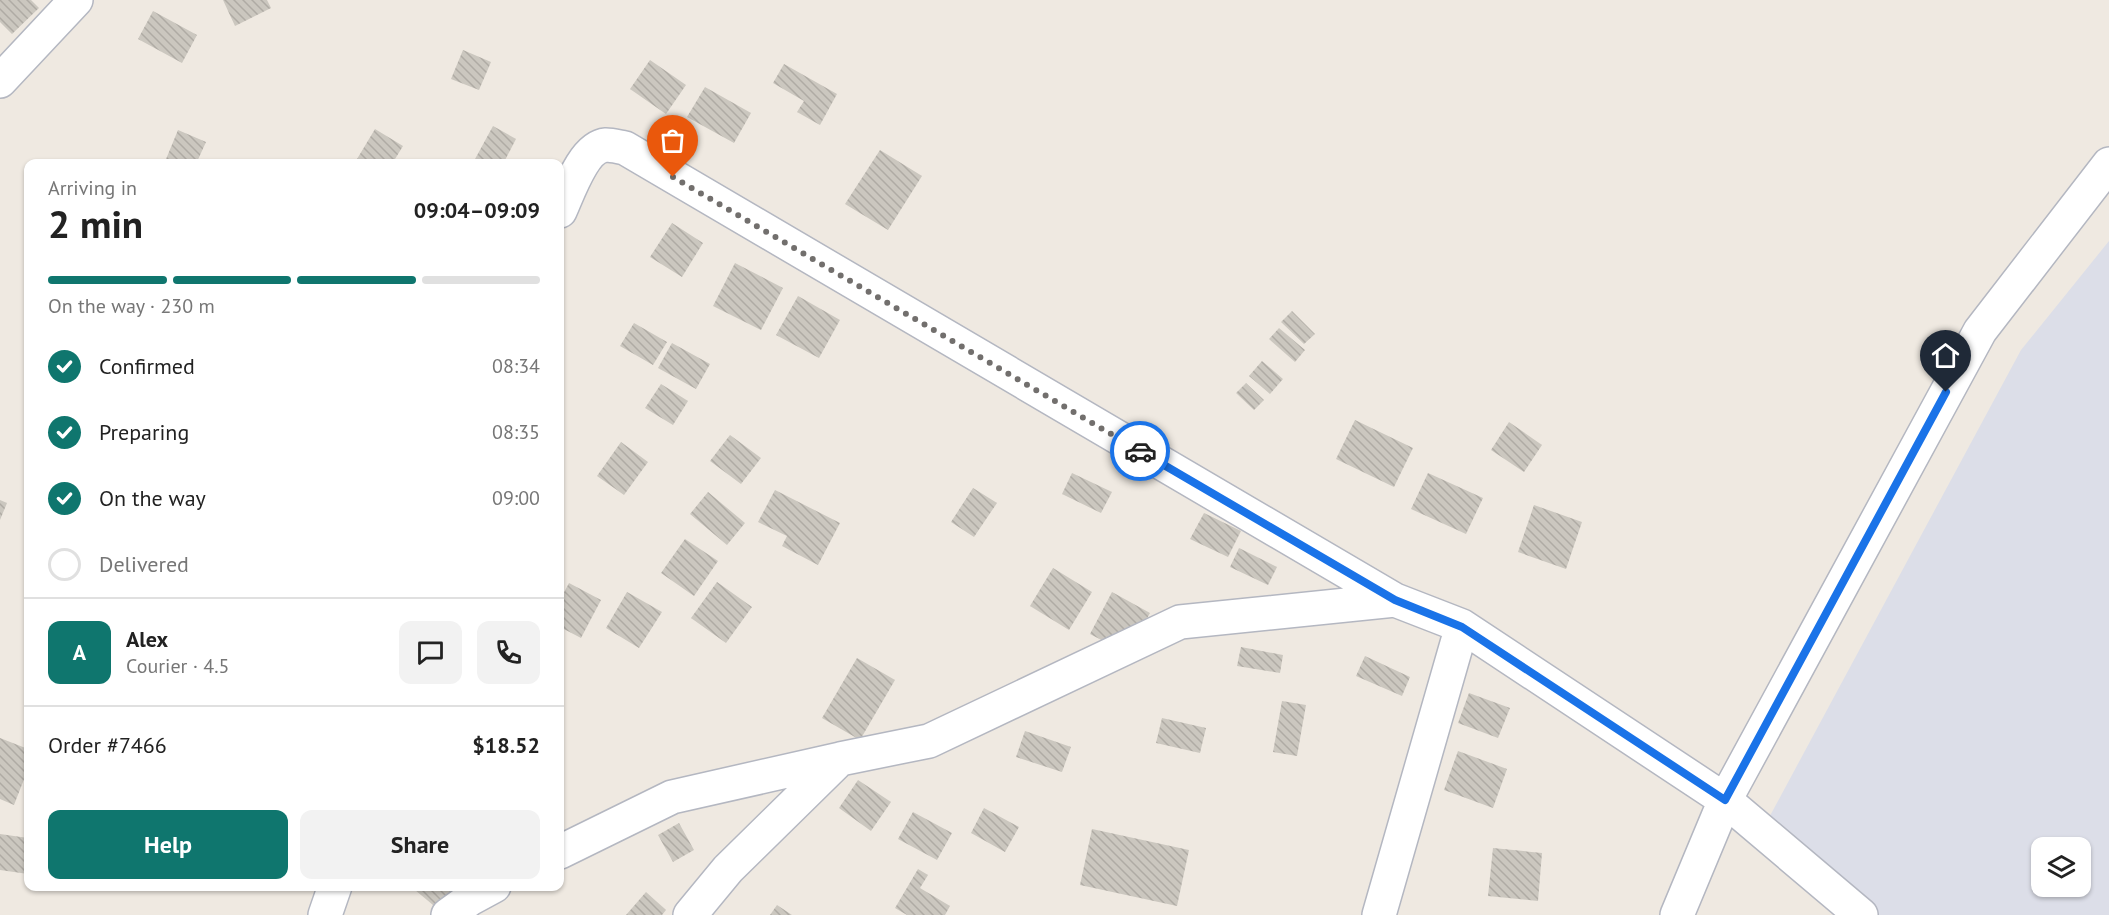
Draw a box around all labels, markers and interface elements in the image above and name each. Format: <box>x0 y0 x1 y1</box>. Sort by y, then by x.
pin <box>647 115 698 177</box>
icon: bag <box>656 124 689 157</box>
text: Arriving in <box>48 175 137 201</box>
text: 09:04–09:09 <box>414 196 540 224</box>
text: 2 min <box>48 198 143 249</box>
text: On the way · 230 m <box>48 293 215 319</box>
pin <box>1920 330 1971 392</box>
icon: home <box>1929 339 1962 372</box>
icon: check <box>48 350 81 383</box>
text: Confirmed <box>99 352 195 380</box>
text: 08:34 <box>492 353 540 379</box>
icon: check <box>48 416 81 449</box>
text: Preparing <box>99 418 189 446</box>
text: 08:35 <box>492 419 540 445</box>
courier <box>1110 421 1170 481</box>
icon: car <box>1124 435 1157 468</box>
icon: check <box>48 482 81 515</box>
text: On the way <box>99 484 206 512</box>
text: 09:00 <box>492 485 540 511</box>
text: Delivered <box>99 550 189 578</box>
button: chat <box>399 621 462 684</box>
button: phone <box>477 621 540 684</box>
text: Alex <box>126 625 168 653</box>
text: A <box>73 638 86 666</box>
text: Courier · 4.5 <box>126 653 229 679</box>
text: Order #7466 <box>48 731 167 759</box>
text: $18.52 <box>472 731 540 759</box>
button: Help <box>48 810 288 879</box>
button: Share <box>300 810 540 879</box>
map controls <box>2031 837 2091 897</box>
button: layers <box>2031 837 2091 897</box>

